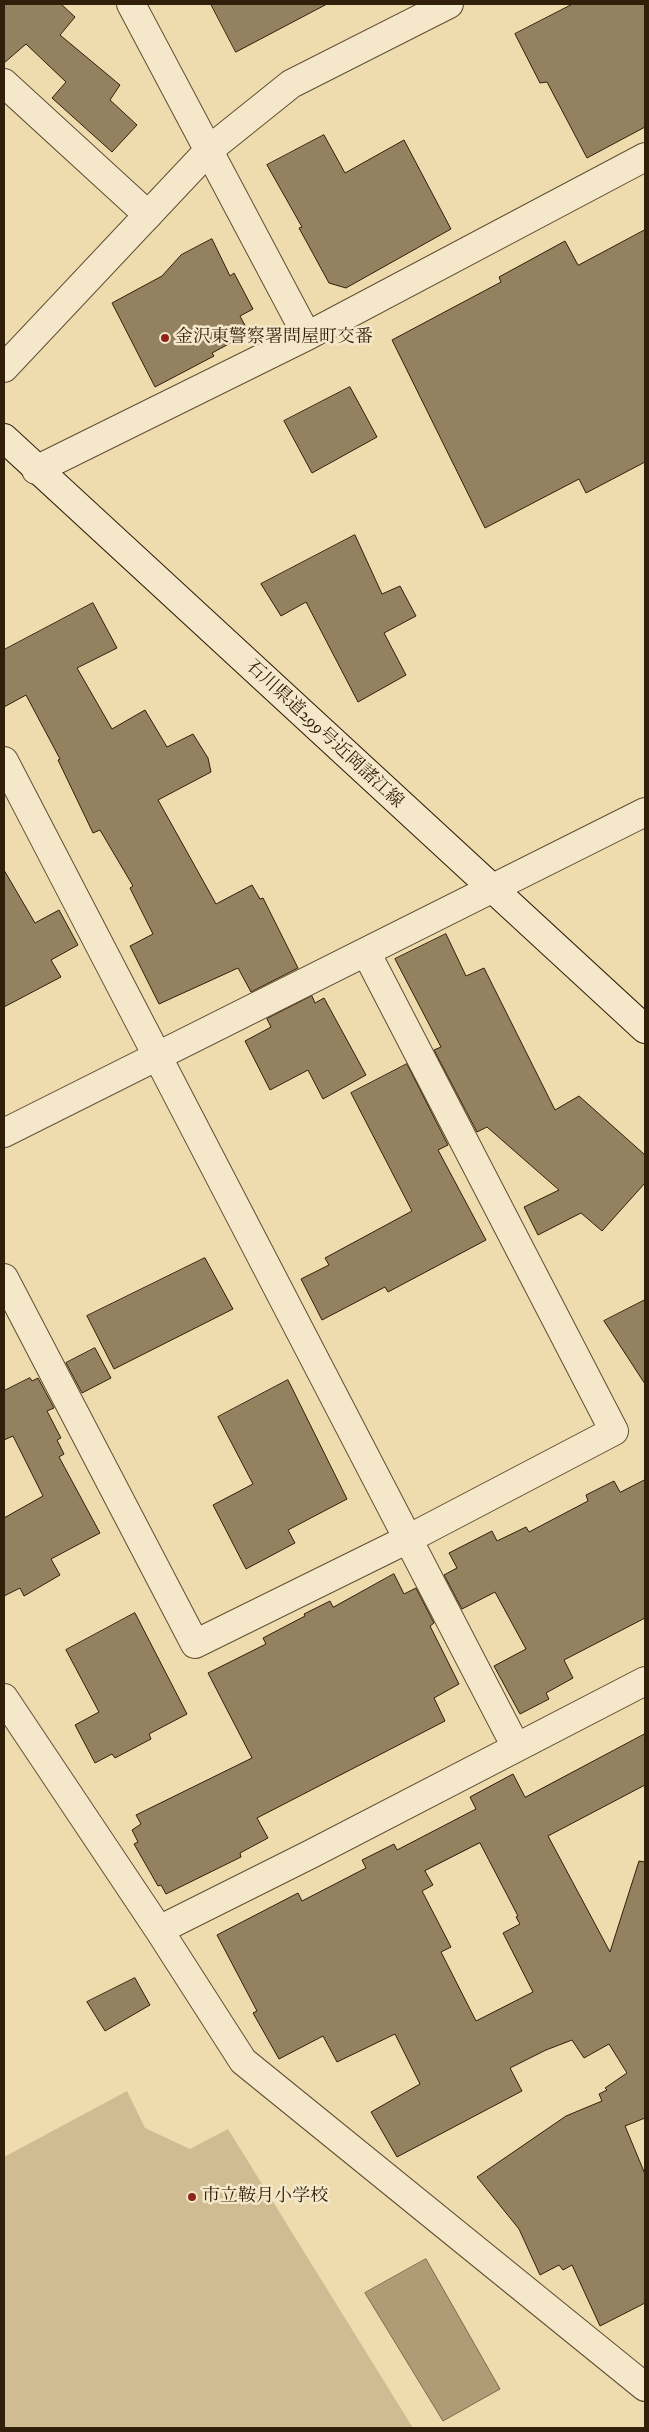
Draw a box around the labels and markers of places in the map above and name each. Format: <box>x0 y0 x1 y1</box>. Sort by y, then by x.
place label: 金沢東警察署問屋町交番 <box>175 327 373 349</box>
marker: 金沢東警察署問屋町交番 <box>159 332 171 344</box>
place label: 市立鞍月小学校 <box>202 2186 328 2208</box>
marker: 市立鞍月小学校 <box>186 2191 198 2203</box>

